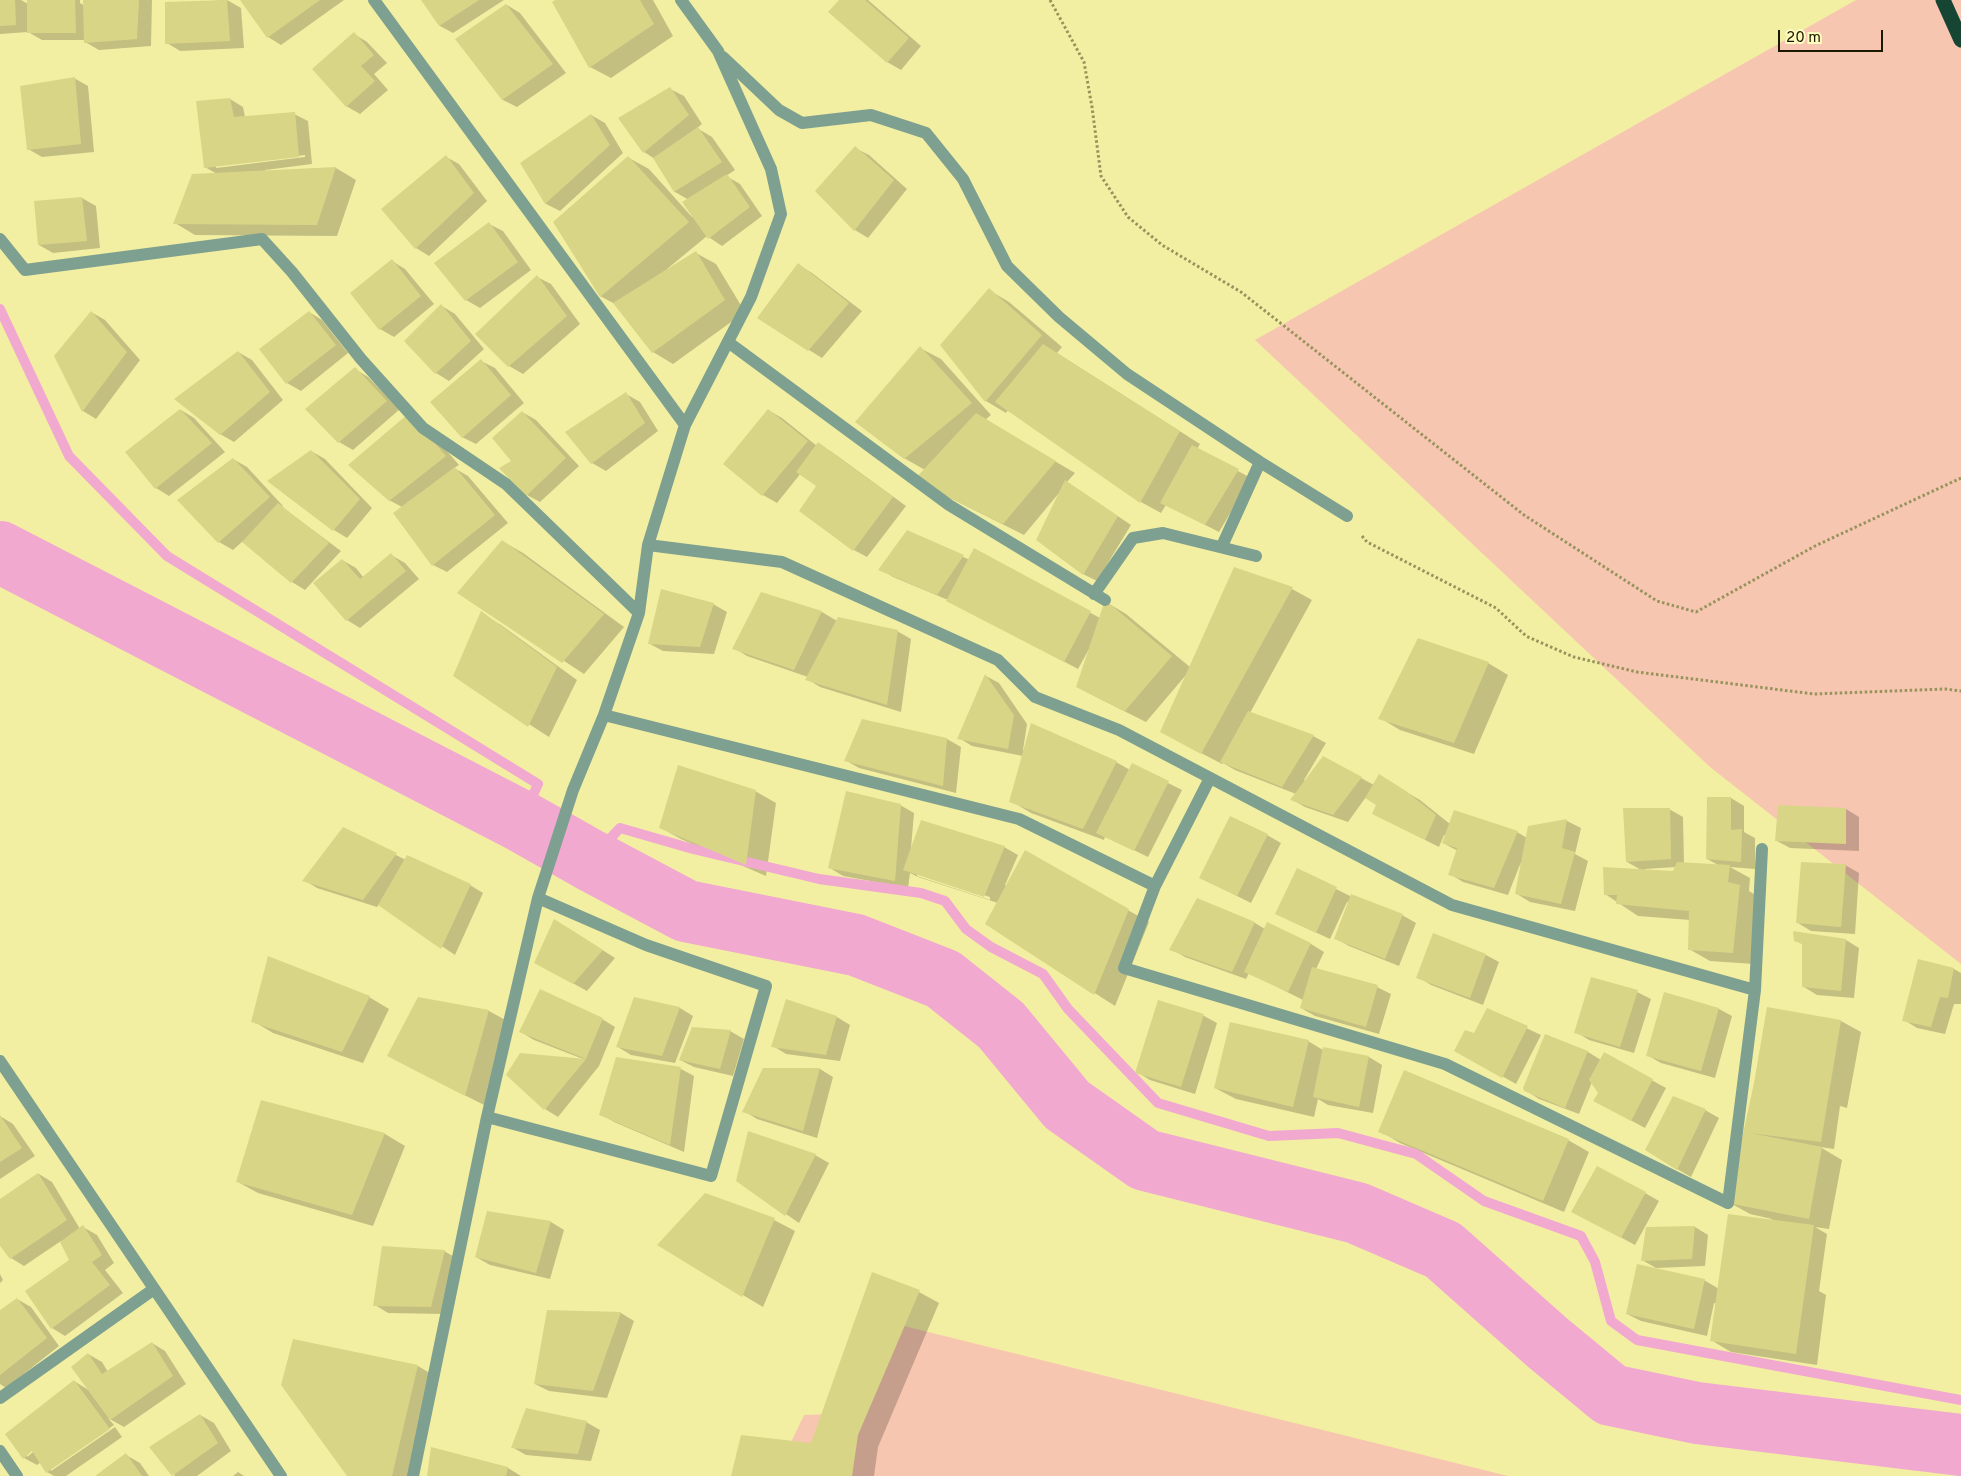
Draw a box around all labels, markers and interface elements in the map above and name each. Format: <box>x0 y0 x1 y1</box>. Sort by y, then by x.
scale bar <box>1781 20 1886 52</box>
text: 20 m <box>1786 29 1821 48</box>

